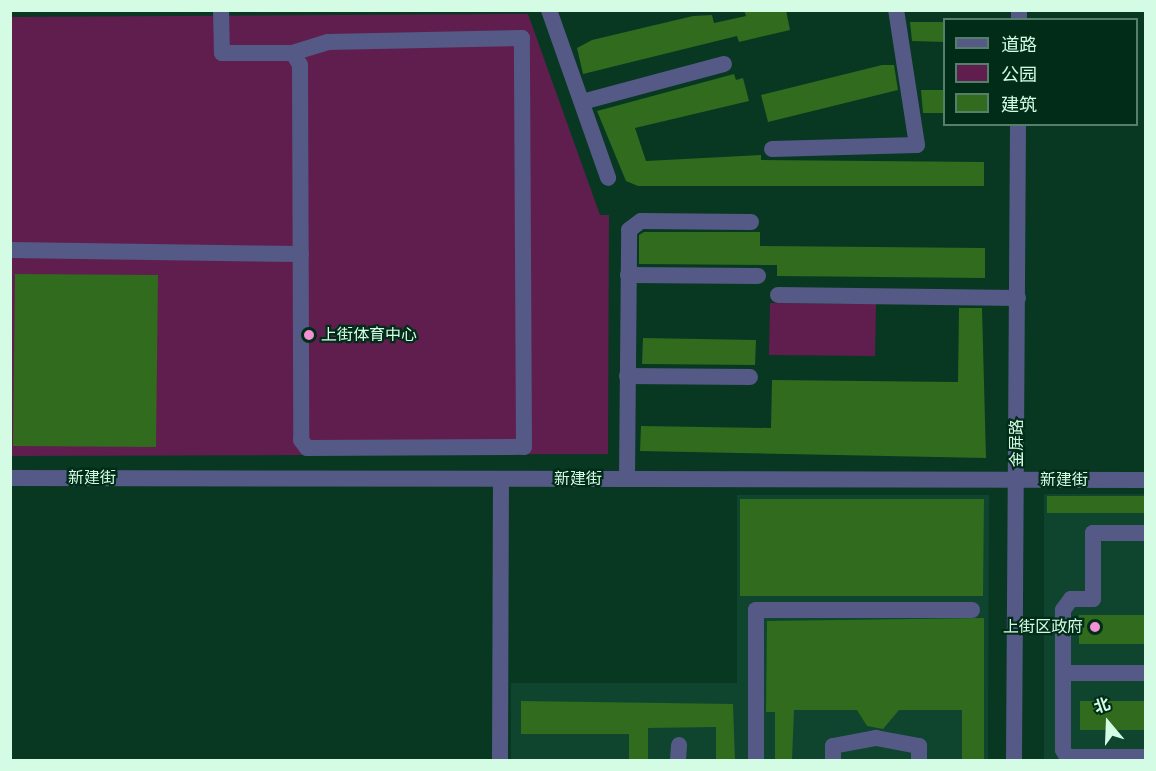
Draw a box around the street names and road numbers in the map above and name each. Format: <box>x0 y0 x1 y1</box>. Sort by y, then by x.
street label: 金屏路 <box>1007 419 1027 467</box>
street label: 新建街 <box>68 468 116 488</box>
street label: 新建街 <box>554 469 602 489</box>
street label: 新建街 <box>1040 470 1088 490</box>

